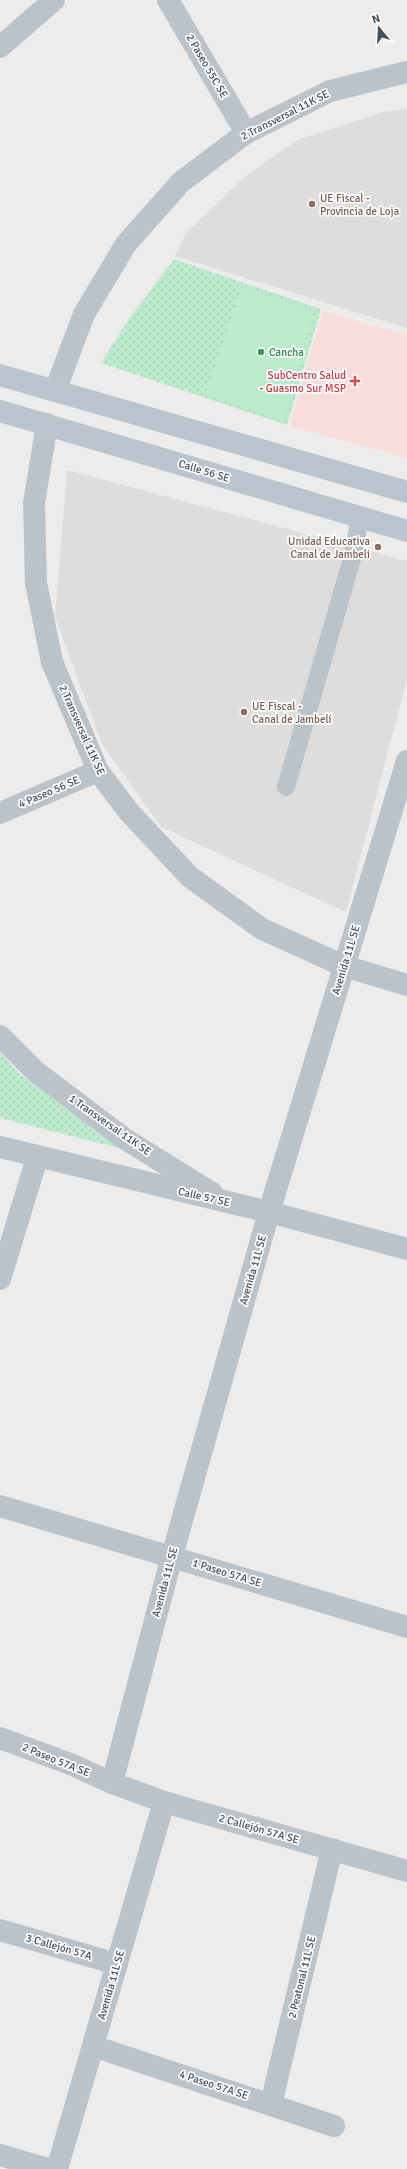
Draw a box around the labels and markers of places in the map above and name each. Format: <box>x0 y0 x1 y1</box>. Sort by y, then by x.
place label: UE Fiscal - Provincia de Loja <box>320 192 400 218</box>
marker: UE Fiscal - Provincia de Loja <box>307 199 317 209</box>
place label: Cancha <box>269 346 304 359</box>
marker: Cancha <box>256 347 266 357</box>
place label: SubCentro Salud - Guasmo Sur MSP <box>260 369 346 395</box>
marker: SubCentro Salud - Guasmo Sur MSP <box>349 375 361 387</box>
place label: Unidad Educativa Canal de Jambeli <box>288 535 370 561</box>
marker: Unidad Educativa Canal de Jambeli <box>373 542 383 552</box>
place label: UE Fiscal - Canal de Jambelí <box>252 700 332 726</box>
marker: UE Fiscal - Canal de Jambelí <box>239 707 249 717</box>

